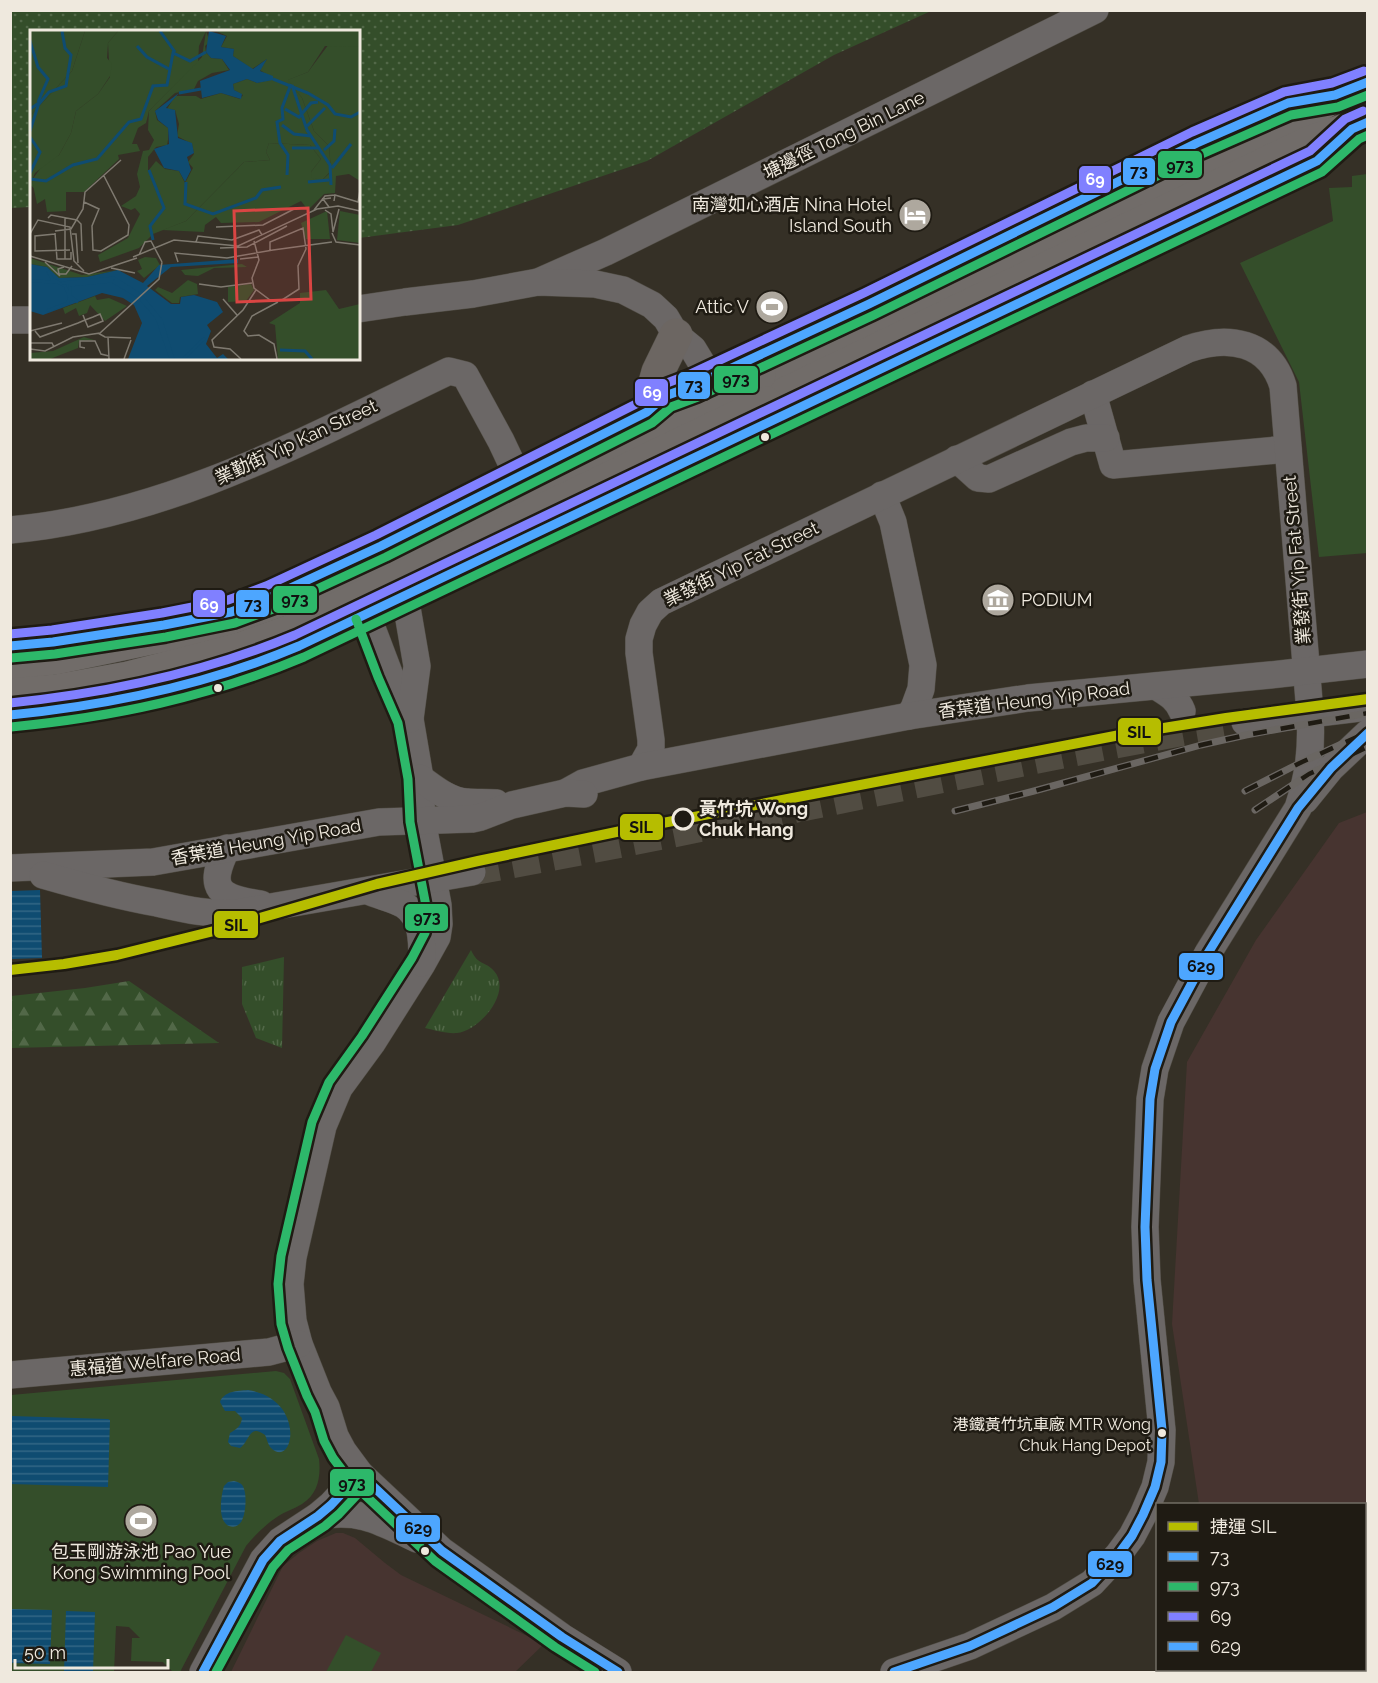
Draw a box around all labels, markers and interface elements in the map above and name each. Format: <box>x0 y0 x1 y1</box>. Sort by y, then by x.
inset map <box>30 30 360 360</box>
street label: 塘邊徑 Tong Bin Lane <box>760 86 928 183</box>
line badge: 973 <box>1157 150 1203 179</box>
text: 973 <box>1166 156 1194 175</box>
line badge: 73 <box>1122 157 1156 186</box>
text: 73 <box>1130 162 1148 181</box>
line badge: 69 <box>1078 165 1112 194</box>
text: 69 <box>1085 170 1105 189</box>
place label: 南灣如心酒店 Nina Hotel Island South <box>692 194 892 236</box>
hotel icon: 南灣如心酒店 Nina Hotel Island South <box>897 197 933 233</box>
sports icon: Attic V <box>754 289 790 325</box>
place label: Attic V <box>695 296 749 317</box>
line badge: 973 <box>713 365 759 394</box>
text: 973 <box>722 370 750 389</box>
line badge: 73 <box>677 371 711 400</box>
text: 73 <box>685 376 703 395</box>
line badge: 69 <box>634 378 669 407</box>
text: 69 <box>642 383 662 402</box>
street label: 業勤街 Yip Kan Street <box>211 395 380 488</box>
unlabelled marker <box>759 431 771 443</box>
street label: 業發街 Yip Fat Street <box>1279 475 1314 645</box>
street label: 業發街 Yip Fat Street <box>660 517 822 610</box>
museum icon: PODIUM <box>980 582 1016 618</box>
line badge: 973 <box>272 585 318 614</box>
line badge: 69 <box>192 589 226 618</box>
line badge: 73 <box>235 589 270 618</box>
place label: PODIUM <box>1021 589 1092 610</box>
text: 973 <box>281 590 309 609</box>
text: 69 <box>199 595 219 614</box>
text: 73 <box>244 595 262 614</box>
street label: 香葉道 Heung Yip Road <box>937 677 1131 722</box>
unlabelled marker <box>212 682 224 694</box>
line badge: SIL <box>1117 717 1162 746</box>
text: SIL <box>1127 723 1152 742</box>
place label: 黃竹坑 Wong Chuk Hang <box>699 798 808 840</box>
marker: 黃竹坑 Wong Chuk Hang <box>672 808 694 830</box>
line badge: SIL <box>619 813 664 841</box>
street label: 香葉道 Heung Yip Road <box>169 814 363 869</box>
text: SIL <box>629 818 654 837</box>
line badge: 973 <box>404 903 449 932</box>
text: 973 <box>413 908 441 927</box>
line badge: SIL <box>213 910 259 939</box>
text: SIL <box>224 916 249 935</box>
line badge: 629 <box>1178 952 1224 981</box>
text: 629 <box>1187 957 1215 976</box>
street label: 惠福道 Welfare Road <box>68 1344 241 1379</box>
place label: 港鐵黃竹坑車廠 MTR Wong Chuk Hang Depot <box>953 1415 1152 1455</box>
marker: 港鐵黃竹坑車廠 MTR Wong Chuk Hang Depot <box>1156 1427 1168 1439</box>
line badge: 973 <box>329 1468 375 1497</box>
text: 973 <box>338 1474 366 1493</box>
sports icon: 包玉剛游泳池 Pao Yue Kong Swimming Pool <box>123 1503 159 1539</box>
legend <box>1156 1503 1366 1671</box>
line badge: 629 <box>395 1514 441 1543</box>
text: 捷運 SIL <box>1210 1516 1277 1537</box>
text: 629 <box>404 1519 432 1538</box>
place label: 包玉剛游泳池 Pao Yue Kong Swimming Pool <box>51 1541 231 1583</box>
unlabelled marker <box>419 1545 431 1557</box>
text: 73 <box>1210 1546 1229 1567</box>
line badge: 629 <box>1087 1550 1133 1578</box>
text: 629 <box>1096 1555 1124 1574</box>
text: 973 <box>1210 1576 1240 1597</box>
text: 69 <box>1210 1606 1231 1627</box>
scale bar <box>15 1632 168 1670</box>
text: 629 <box>1210 1636 1241 1657</box>
text: 50 m <box>24 1642 66 1663</box>

